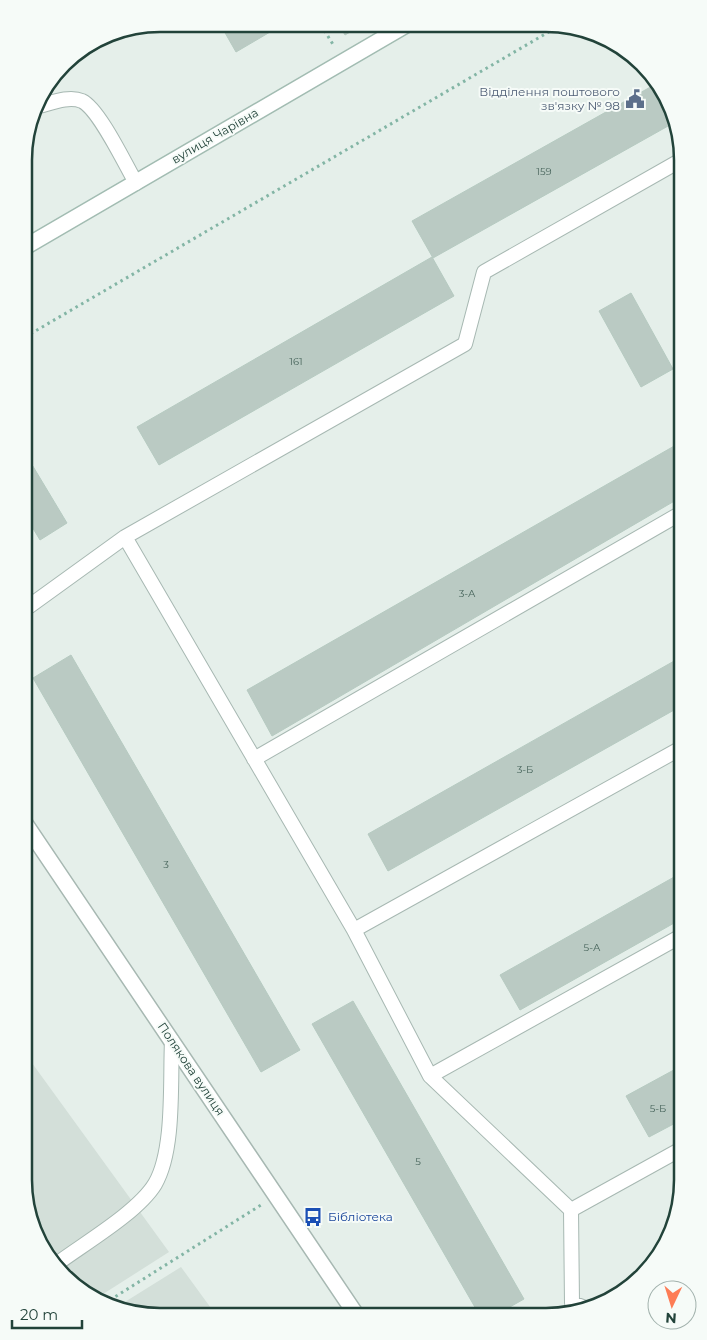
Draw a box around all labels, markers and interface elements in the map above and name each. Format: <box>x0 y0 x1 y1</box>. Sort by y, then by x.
place label: Відділення поштового зв'язку № 98 <box>479 84 620 113</box>
public building icon: Відділення поштового зв'язку № 98 <box>624 88 646 110</box>
street label: вулиця Чарівна <box>169 105 261 166</box>
house number: 159 <box>536 165 552 178</box>
house number: 161 <box>289 355 303 368</box>
house number: 3-А <box>459 587 476 600</box>
house number: 3-Б <box>517 763 533 776</box>
house number: 3 <box>163 858 169 871</box>
house number: 5-А <box>584 941 601 954</box>
street label: Полякова вулиця <box>155 1019 228 1118</box>
house number: 5-Б <box>650 1102 666 1115</box>
house number: 5 <box>415 1155 421 1168</box>
bus stop icon: Бібліотека <box>302 1206 324 1228</box>
place label: Бібліотека <box>328 1209 393 1224</box>
north arrow <box>647 1280 697 1330</box>
scale bar <box>12 1298 82 1330</box>
text: 20 m <box>20 1305 58 1324</box>
text: N <box>665 1309 677 1327</box>

